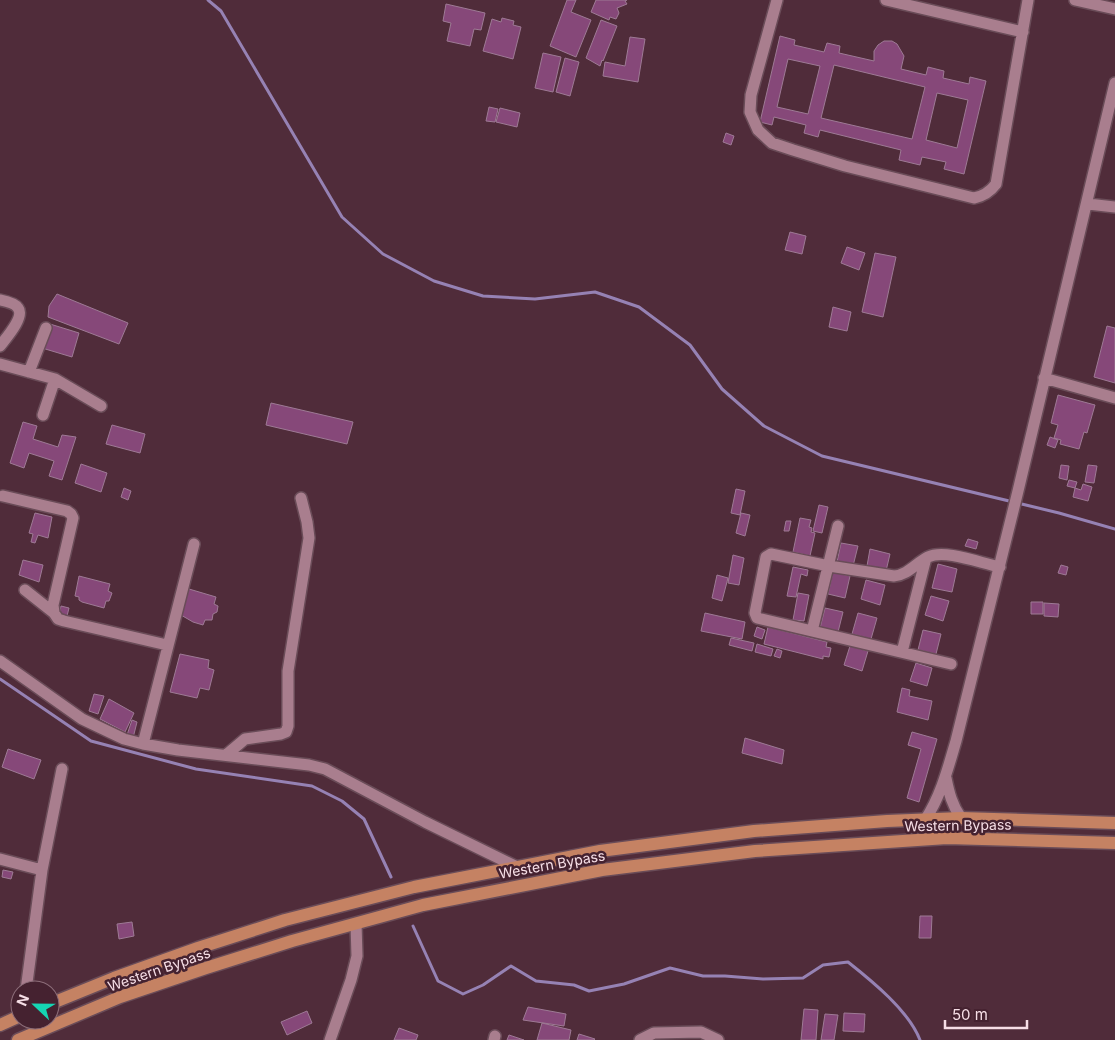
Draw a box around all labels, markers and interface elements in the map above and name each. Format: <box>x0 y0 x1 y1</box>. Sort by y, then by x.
street label: Western Bypass <box>904 816 1012 834</box>
street label: Western Bypass <box>498 846 606 882</box>
street label: Western Bypass <box>105 943 213 995</box>
north arrow <box>10 980 60 1030</box>
text: N <box>13 992 32 1008</box>
scale bar <box>945 998 1028 1030</box>
text: 50 m <box>952 1005 988 1024</box>

